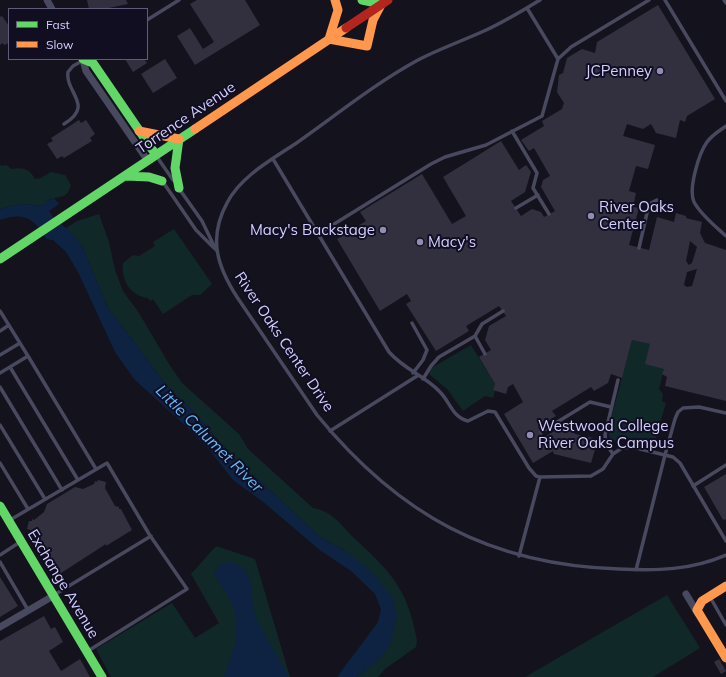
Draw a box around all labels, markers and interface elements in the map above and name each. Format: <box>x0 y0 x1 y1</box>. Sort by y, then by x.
legend <box>8 8 148 60</box>
text: Fast <box>46 17 70 32</box>
text: Slow <box>46 37 74 52</box>
place label: JCPenney <box>586 62 652 80</box>
marker: JCPenney <box>655 66 665 76</box>
street label: Torrence Avenue <box>133 78 239 158</box>
place label: River Oaks Center <box>599 198 674 233</box>
marker: River Oaks Center <box>586 211 596 221</box>
place label: Macy's Backstage <box>250 221 375 239</box>
marker: Macy's Backstage <box>378 225 388 235</box>
place label: Macy's <box>428 233 476 251</box>
marker: Macy's <box>415 237 425 247</box>
street label: River Oaks Center Drive <box>231 269 337 415</box>
water label: Little Calumet River <box>151 381 267 497</box>
place label: Westwood College River Oaks Campus <box>538 417 674 452</box>
marker: Westwood College River Oaks Campus <box>525 430 535 440</box>
street label: Exchange Avenue <box>23 526 103 642</box>

